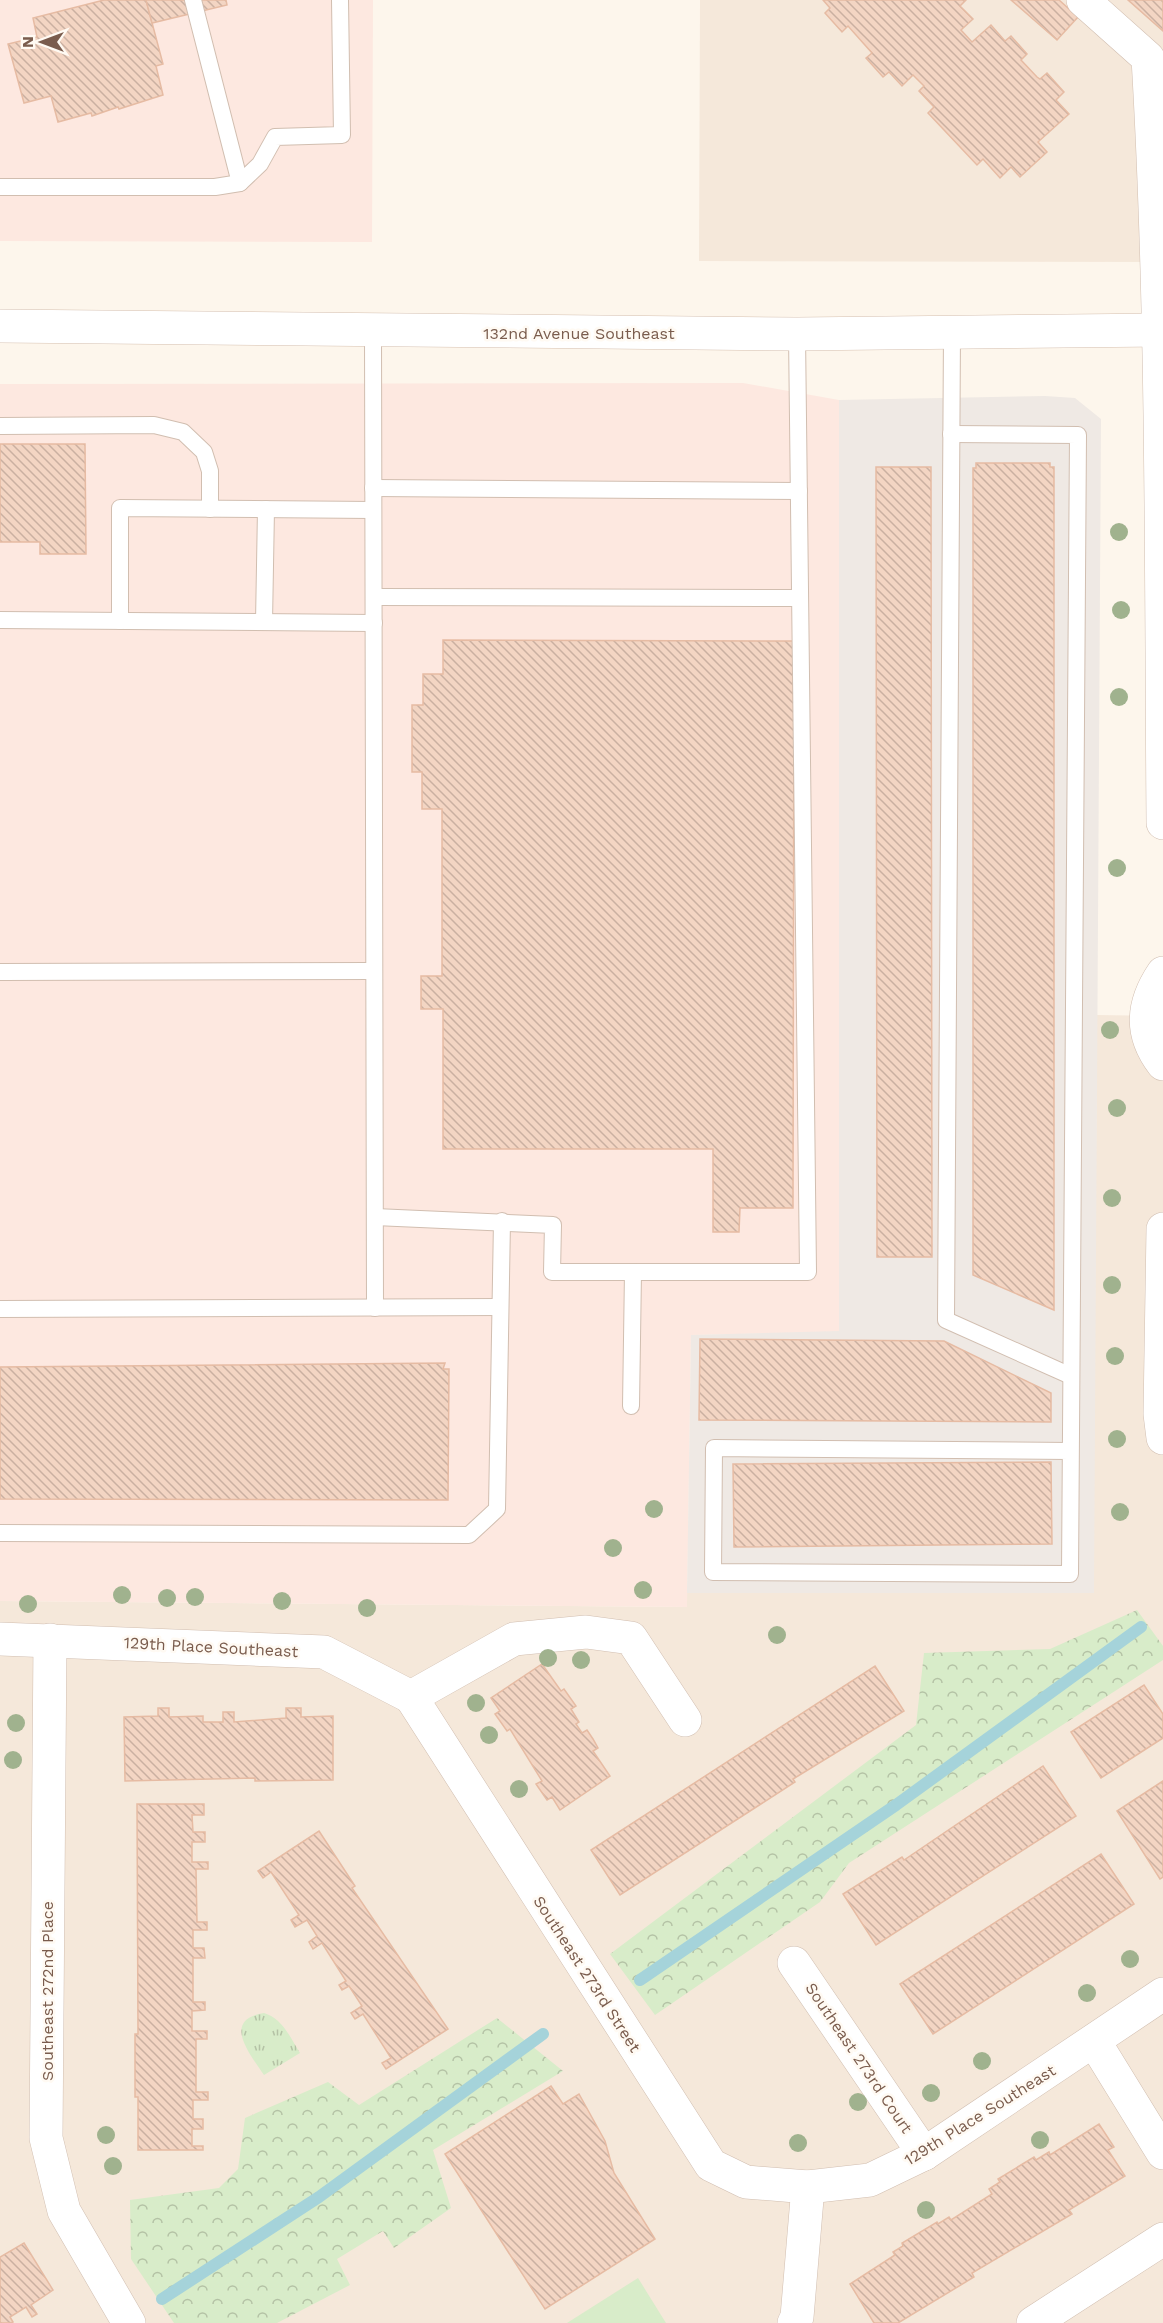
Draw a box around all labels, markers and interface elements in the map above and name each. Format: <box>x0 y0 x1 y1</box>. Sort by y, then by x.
north arrow <box>12 12 72 72</box>
text: N <box>18 36 37 48</box>
street label: 132nd Avenue Southeast <box>483 324 675 343</box>
street label: 129th Place Southeast <box>123 1633 299 1661</box>
street label: Southeast 273rd Street <box>529 1892 645 2056</box>
street label: Southeast 272nd Place <box>38 1901 57 2081</box>
street label: Southeast 273rd Court <box>801 1979 917 2137</box>
street label: 129th Place Southeast <box>901 2061 1059 2169</box>

